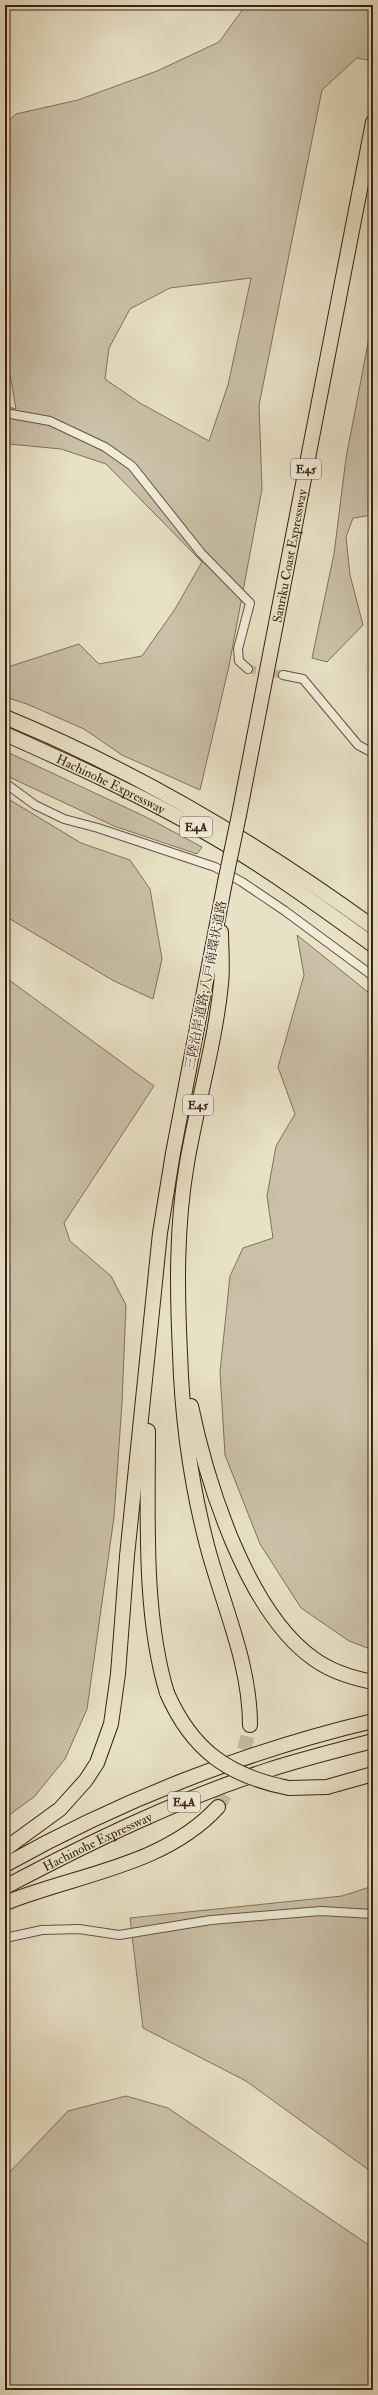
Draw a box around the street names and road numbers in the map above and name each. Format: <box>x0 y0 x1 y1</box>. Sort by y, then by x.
road number: E45 <box>291 459 321 479</box>
street label: Sanriku Coast Expressway <box>269 488 312 624</box>
street label: Hachinohe Expressway <box>54 751 168 819</box>
road number: E4A <box>180 817 212 837</box>
street label: 三陸沿岸道路;八戸南環状道路 <box>182 899 230 1071</box>
road number: E45 <box>183 1095 213 1115</box>
road number: E4A <box>168 1792 200 1812</box>
street label: Hachinohe Expressway <box>40 1809 155 1875</box>

